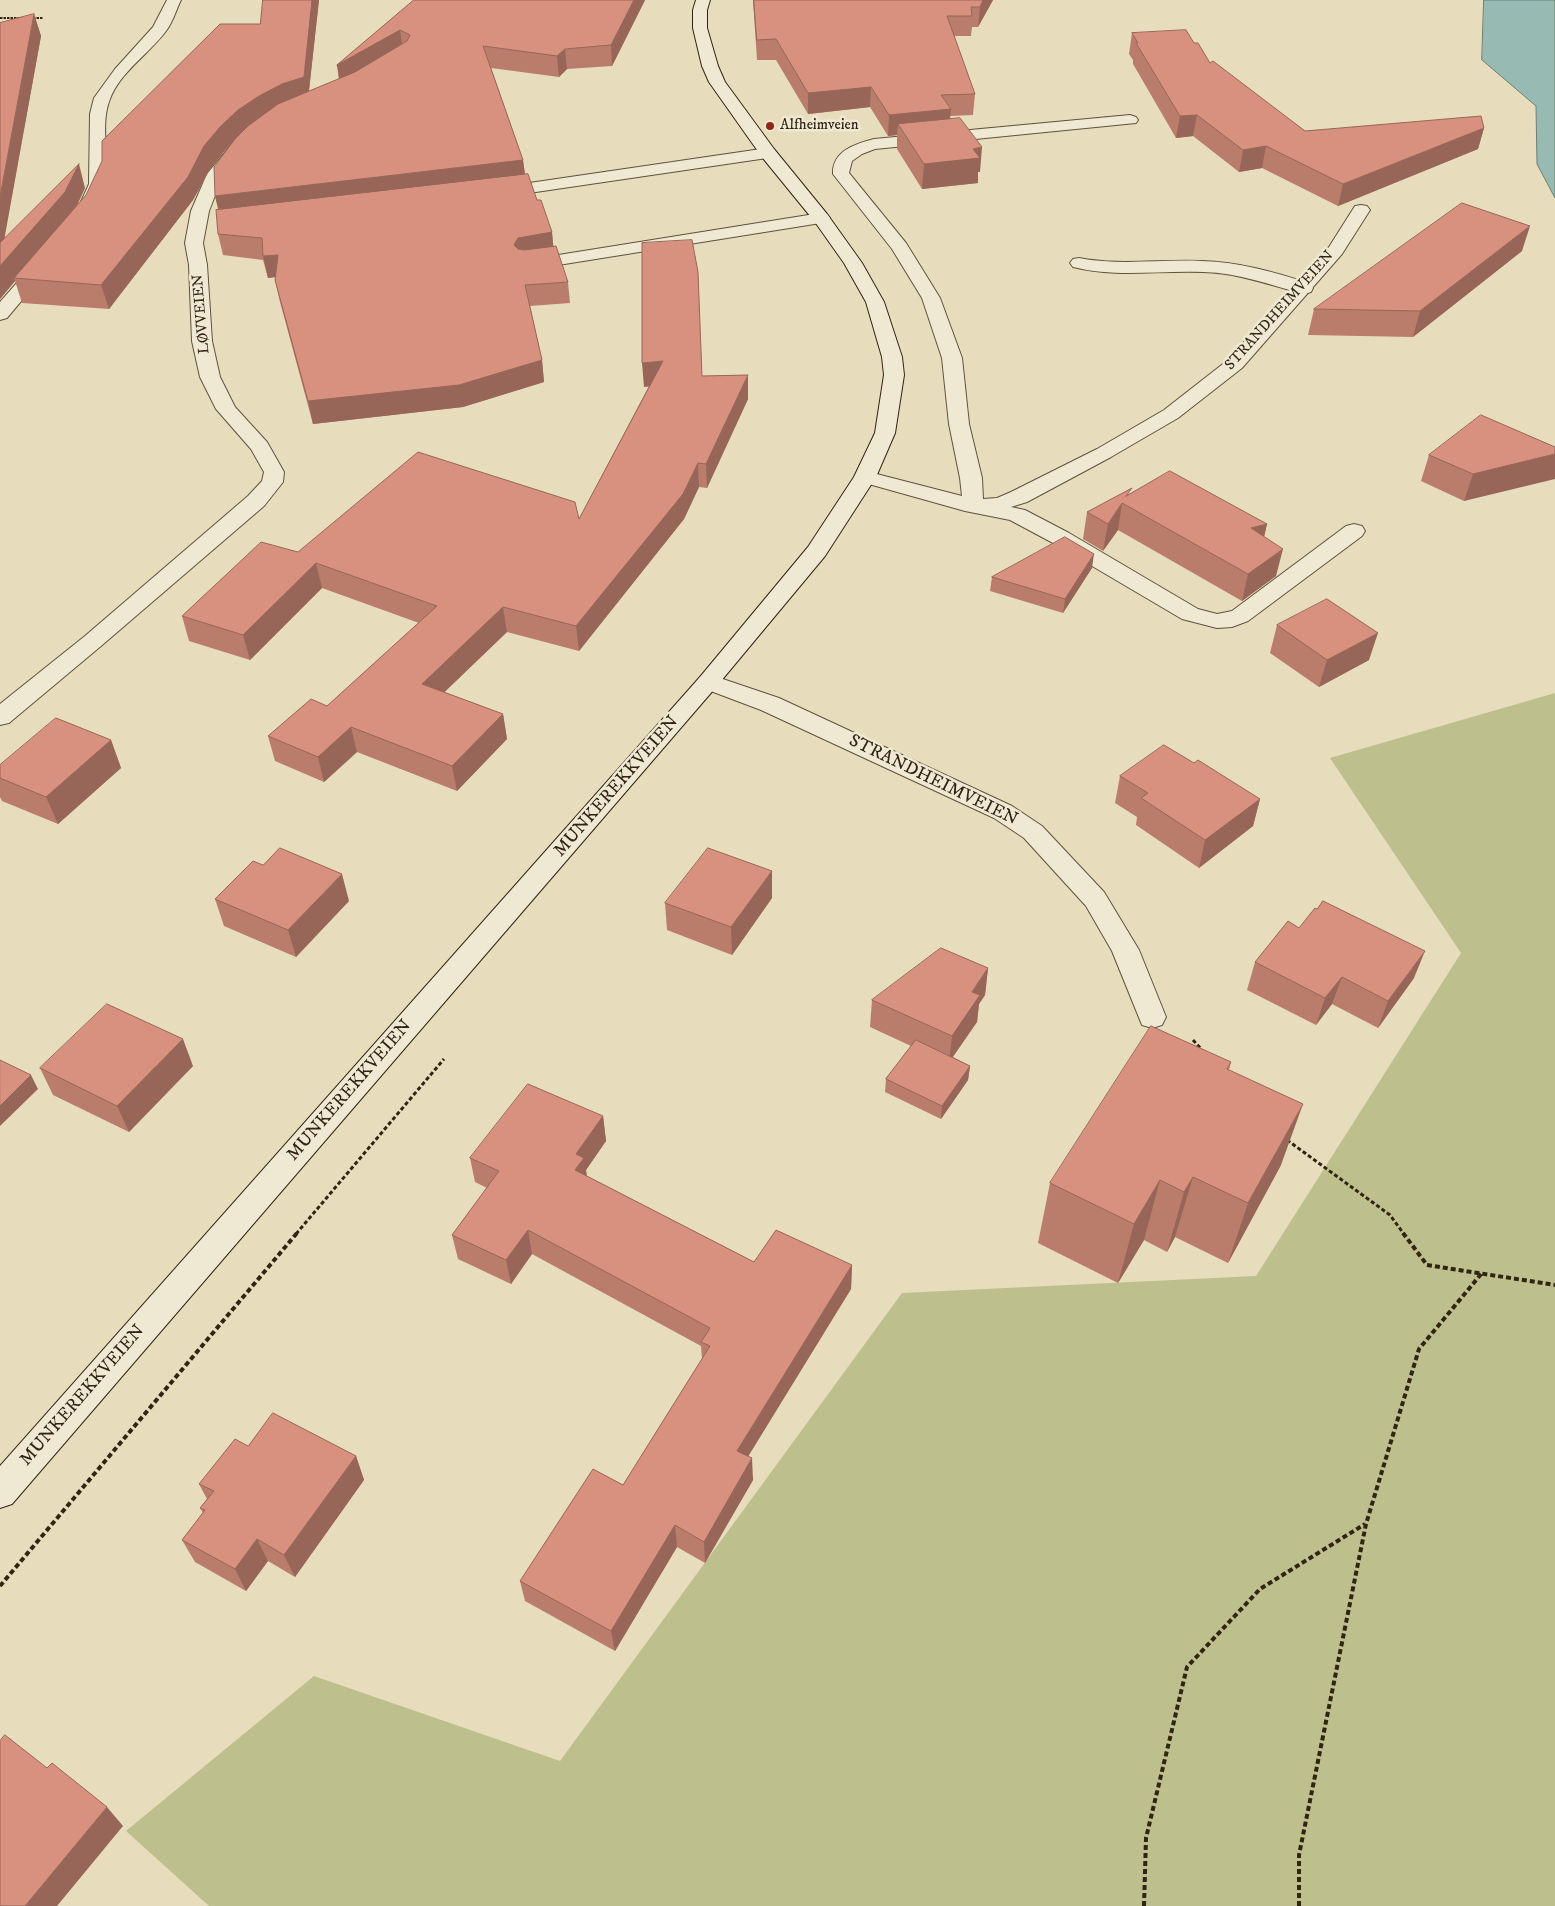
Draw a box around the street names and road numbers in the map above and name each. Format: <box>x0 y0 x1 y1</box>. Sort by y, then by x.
street label: STRANDHEIMVEIEN <box>1222 248 1338 374</box>
street label: LØVVEIEN <box>190 273 214 355</box>
street label: MUNKEREKKVEIEN <box>550 712 684 862</box>
street label: STRANDHEIMVEIEN <box>845 731 1021 831</box>
street label: MUNKEREKKVEIEN <box>283 1016 417 1166</box>
street label: MUNKEREKKVEIEN <box>16 1321 150 1471</box>

